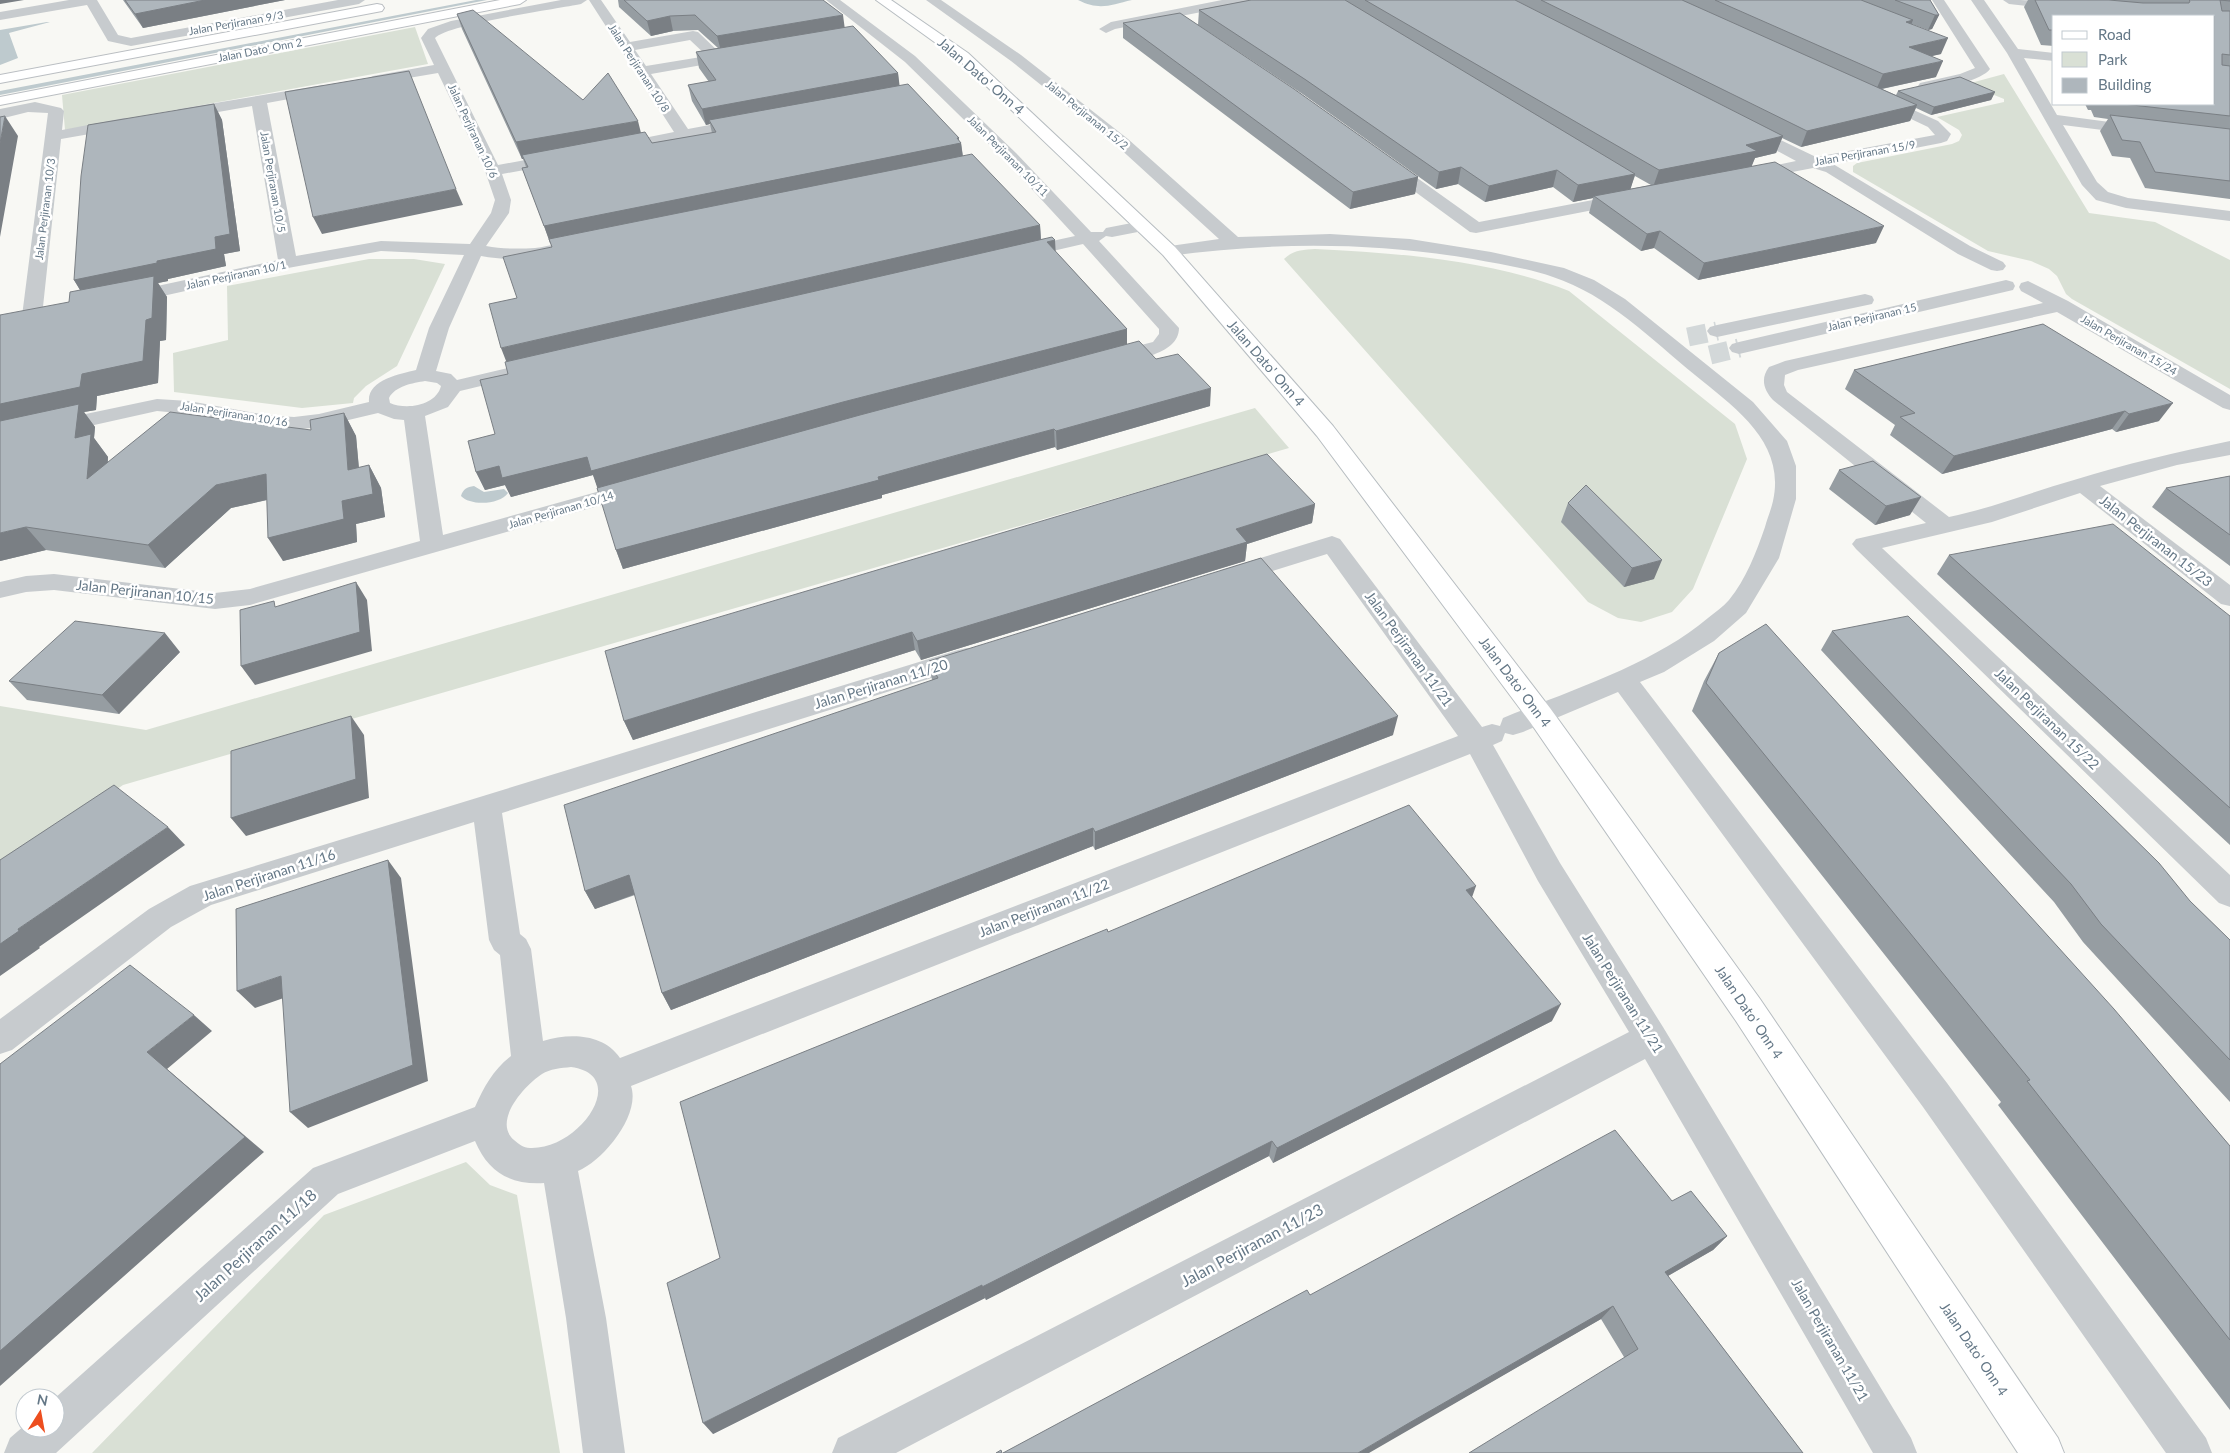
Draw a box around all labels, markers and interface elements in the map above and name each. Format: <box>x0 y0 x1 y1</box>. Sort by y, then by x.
street label: Jalan Perjiranan 9/3 <box>188 8 284 37</box>
legend <box>2052 15 2215 105</box>
street label: Jalan Perjiranan 10/8 <box>606 21 673 114</box>
text: Road <box>2098 25 2131 43</box>
street label: Jalan Dato' Onn 4 <box>935 33 1028 118</box>
street label: Jalan Dato' Onn 2 <box>217 35 303 64</box>
text: Park <box>2098 50 2128 68</box>
text: Building <box>2098 75 2151 93</box>
street label: Jalan Perjiranan 15/2 <box>1043 77 1131 152</box>
street label: Jalan Perjiranan 10/6 <box>446 82 501 180</box>
street label: Jalan Perjiranan 10/11 <box>965 113 1051 199</box>
street label: Jalan Perjiranan 10/5 <box>258 130 289 233</box>
street label: Jalan Perjiranan 15/9 <box>1813 137 1916 168</box>
street label: Jalan Perjiranan 10/3 <box>32 157 57 261</box>
street label: Jalan Perjiranan 10/1 <box>184 258 287 292</box>
street label: Jalan Perjiranan 15 <box>1826 300 1918 333</box>
street label: Jalan Perjiranan 15/24 <box>2079 312 2180 378</box>
street label: Jalan Dato' Onn 4 <box>1224 316 1309 409</box>
street label: Jalan Perjiranan 10/16 <box>179 399 289 428</box>
street label: Jalan Perjiranan 10/14 <box>507 488 616 531</box>
street label: Jalan Perjiranan 15/23 <box>2097 491 2216 590</box>
street label: Jalan Perjiranan 10/15 <box>75 576 215 607</box>
street label: Jalan Perjiranan 11/21 <box>1362 588 1457 710</box>
street label: Jalan Dato' Onn 4 <box>1476 633 1555 730</box>
street label: Jalan Perjiranan 11/20 <box>812 655 950 712</box>
street label: Jalan Perjiranan 15/22 <box>1992 664 2103 773</box>
street label: Jalan Perjiranan 11/16 <box>200 845 337 904</box>
street label: Jalan Perjiranan 11/22 <box>976 875 1111 940</box>
street label: Jalan Perjiranan 11/21 <box>1580 930 1667 1056</box>
street label: Jalan Dato' Onn 4 <box>1712 962 1787 1062</box>
street label: Jalan Perjiranan 11/18 <box>190 1185 320 1305</box>
street label: Jalan Perjiranan 11/23 <box>1177 1199 1326 1290</box>
street label: Jalan Perjiranan 11/21 <box>1788 1276 1872 1404</box>
street label: Jalan Dato' Onn 4 <box>1937 1299 2012 1399</box>
north arrow <box>15 1388 65 1438</box>
text: N <box>36 1390 49 1409</box>

